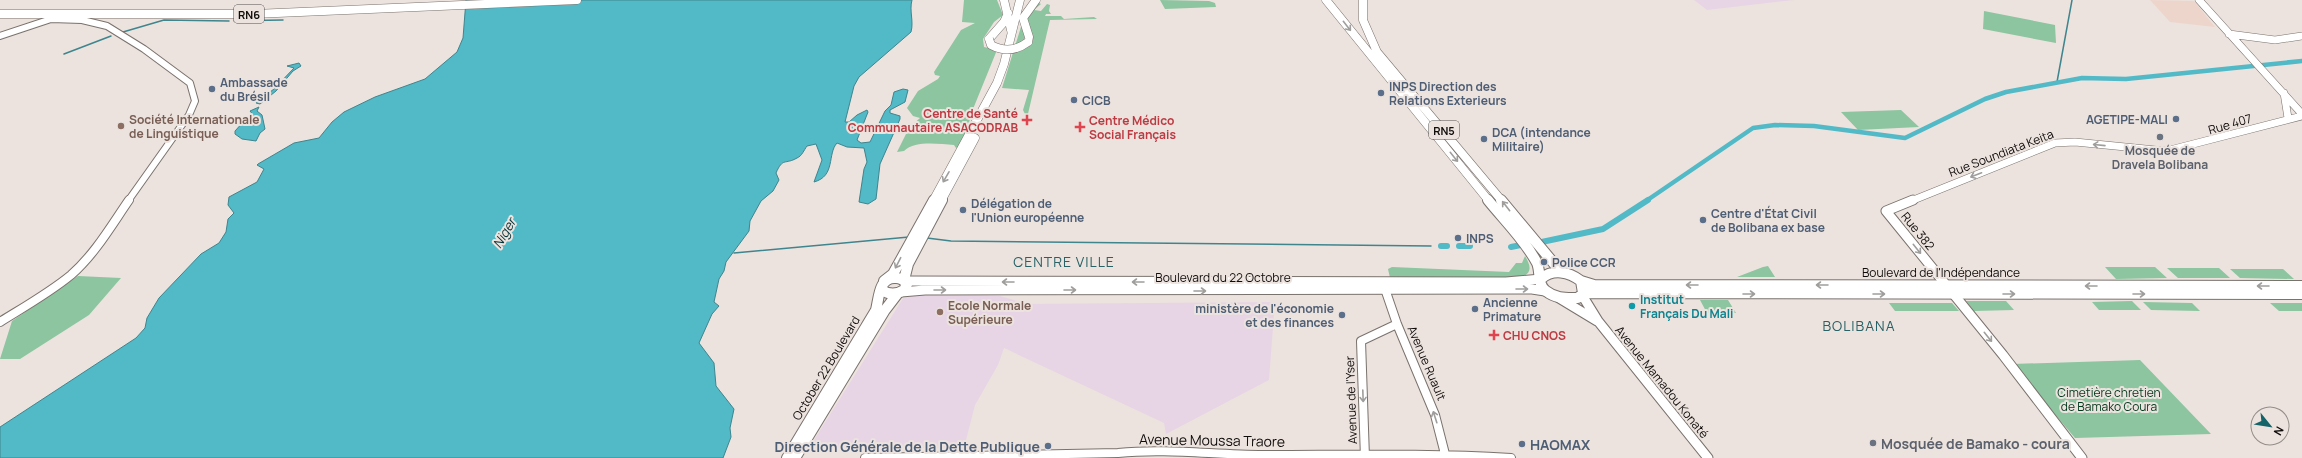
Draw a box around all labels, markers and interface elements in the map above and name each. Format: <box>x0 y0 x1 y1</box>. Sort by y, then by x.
road number: RN6 <box>234 5 264 23</box>
one-way arrow <box>1342 20 1351 31</box>
place label: Ambassade du Brésil <box>220 74 288 105</box>
place label: INPS Direction des Relations Exterieurs <box>1389 78 1507 109</box>
marker: Ambassade du Brésil <box>207 84 217 94</box>
marker: INPS Direction des Relations Exterieurs <box>1376 88 1386 98</box>
place label: CICB <box>1082 92 1111 109</box>
marker: CICB <box>1069 95 1079 105</box>
place label: Centre de Santé Communautaire ASACODRAB <box>848 105 1018 136</box>
street label: Rue 407 <box>2206 110 2254 138</box>
place label: Société Internationale de Linguistique <box>129 111 260 142</box>
place label: AGETIPE-MALI <box>2086 111 2168 128</box>
place label: Centre Médico Social Français <box>1089 112 1176 143</box>
marker: Centre de Santé Communautaire ASACODRAB <box>1021 114 1033 126</box>
marker: AGETIPE-MALI <box>2171 114 2181 124</box>
marker: Société Internationale de Linguistique <box>116 121 126 131</box>
marker: Centre Médico Social Français <box>1074 121 1086 133</box>
road number: RN5 <box>1429 121 1459 139</box>
place label: DCA (intendance Militaire) <box>1492 124 1591 155</box>
street label: Rue Soundiata Keita <box>1946 125 2056 181</box>
marker: Mosquée de Dravela Bolibana <box>2155 132 2165 142</box>
marker: DCA (intendance Militaire) <box>1479 134 1489 144</box>
one-way arrow <box>2093 141 2106 149</box>
place label: Mosquée de Dravela Bolibana <box>2112 142 2208 173</box>
one-way arrow <box>1450 152 1458 163</box>
one-way arrow <box>942 171 949 183</box>
one-way arrow <box>1970 171 1982 179</box>
place label: Délégation de l'Union européenne <box>971 195 1084 226</box>
one-way arrow <box>1502 201 1511 212</box>
marker: Délégation de l'Union européenne <box>958 205 968 215</box>
place label: Centre d'État Civil de Bolibana ex base <box>1711 205 1825 236</box>
street label: Rue 382 <box>1897 208 1939 254</box>
water label: Niger <box>488 213 521 251</box>
marker: Centre d'État Civil de Bolibana ex base <box>1698 215 1708 225</box>
place label: INPS <box>1466 230 1494 247</box>
marker: INPS <box>1453 233 1463 243</box>
one-way arrow <box>1912 244 1921 255</box>
district label: CENTRE VILLE <box>1013 252 1115 271</box>
place label: Police CCR <box>1552 254 1616 271</box>
one-way arrow <box>894 257 902 269</box>
marker: Police CCR <box>1539 257 1549 267</box>
street label: Boulevard de l'Indépendance <box>1862 264 2020 281</box>
street label: Boulevard du 22 Octobre <box>1155 269 1291 286</box>
one-way arrow <box>1002 278 1015 286</box>
one-way arrow <box>1132 278 1145 286</box>
one-way arrow <box>1686 281 1699 289</box>
one-way arrow <box>1816 281 1829 289</box>
one-way arrow <box>2085 282 2098 290</box>
one-way arrow <box>2257 282 2270 290</box>
one-way arrow <box>1515 285 1528 293</box>
one-way arrow <box>933 286 946 294</box>
one-way arrow <box>1063 286 1076 294</box>
one-way arrow <box>1193 287 1206 295</box>
one-way arrow <box>1742 290 1755 298</box>
one-way arrow <box>1872 290 1885 298</box>
one-way arrow <box>2002 290 2015 298</box>
one-way arrow <box>2132 290 2145 298</box>
place label: Institut Français Du Mali <box>1640 291 1733 322</box>
place label: Ancienne Primature <box>1483 294 1541 325</box>
place label: Ecole Normale Supérieure <box>948 297 1031 328</box>
place label: ministère de l'économie et des finances <box>1195 300 1334 331</box>
marker: Institut Français Du Mali <box>1627 301 1637 311</box>
marker: Ancienne Primature <box>1470 304 1480 314</box>
marker: Ecole Normale Supérieure <box>935 307 945 317</box>
marker: ministère de l'économie et des finances <box>1337 310 1347 320</box>
street label: October 22 Boulevard <box>788 313 864 423</box>
district label: BOLIBANA <box>1822 316 1896 335</box>
street label: Avenue Mamadou Konaté <box>1611 322 1713 442</box>
street label: Avenue Ruault <box>1404 323 1450 403</box>
place label: CHU CNOS <box>1503 327 1566 344</box>
marker: CHU CNOS <box>1488 329 1500 341</box>
one-way arrow <box>1983 331 1992 342</box>
street label: Avenue de l'Yser <box>1341 355 1361 444</box>
park label: Cimetière chretien de Bamako Coura <box>2057 384 2161 415</box>
one-way arrow <box>1360 389 1367 402</box>
north arrow <box>2250 406 2290 446</box>
one-way arrow <box>1431 410 1438 423</box>
text: N <box>2271 424 2288 439</box>
street label: Avenue Moussa Traore <box>1139 429 1285 451</box>
place label: Mosquée de Bamako - coura <box>1881 434 2070 453</box>
place label: HAOMAX <box>1530 435 1591 454</box>
place label: Direction Générale de la Dette Publique <box>774 437 1040 456</box>
marker: Mosquée de Bamako - coura <box>1868 438 1878 448</box>
marker: HAOMAX <box>1517 439 1527 449</box>
marker: Direction Générale de la Dette Publique <box>1043 441 1053 451</box>

